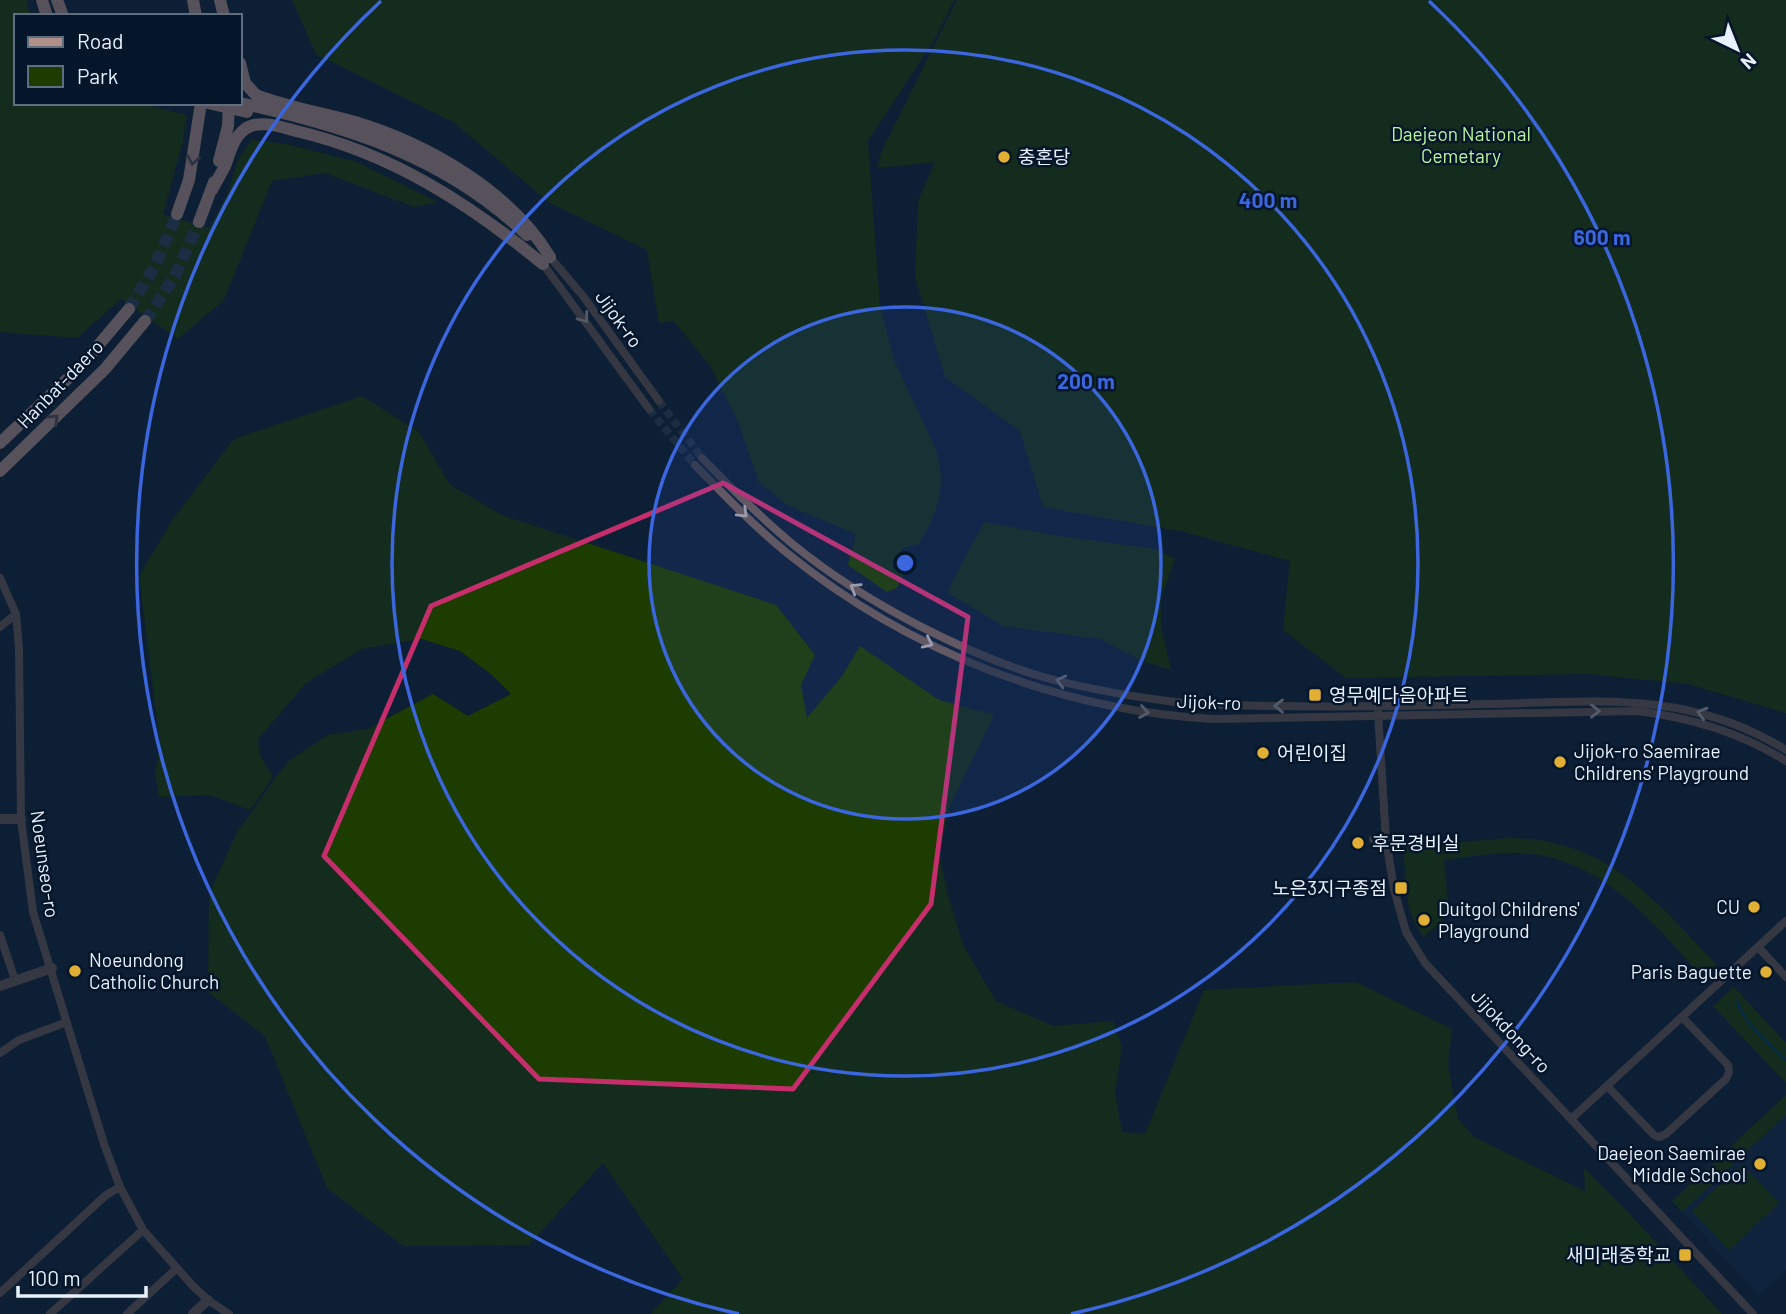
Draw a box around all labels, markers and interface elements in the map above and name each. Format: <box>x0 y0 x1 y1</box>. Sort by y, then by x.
legend <box>14 14 242 105</box>
north arrow <box>1702 14 1772 84</box>
text: Road <box>77 28 123 53</box>
text: N <box>1736 49 1761 75</box>
text: Park <box>77 63 118 88</box>
park label: Daejeon National Cemetary <box>1391 122 1531 167</box>
place label: 충혼당 <box>1018 145 1070 168</box>
marker: 충혼당 <box>996 149 1012 165</box>
one-way arrow <box>186 154 201 166</box>
text: 400 m <box>1239 187 1297 212</box>
text: 600 m <box>1574 224 1630 249</box>
street label: Jijok-ro <box>591 286 648 352</box>
one-way arrow <box>576 310 588 323</box>
street label: Hanbat-daero <box>12 335 107 433</box>
text: 200 m <box>1057 368 1115 393</box>
one-way arrow <box>46 414 59 427</box>
one-way arrow <box>734 505 747 518</box>
centre of rings <box>893 551 917 575</box>
one-way arrow <box>850 583 863 596</box>
one-way arrow <box>921 635 933 649</box>
one-way arrow <box>1055 675 1067 689</box>
place label: 영무예다음아파트 <box>1329 683 1469 706</box>
marker: 영무예다음아파트 <box>1307 687 1323 703</box>
street label: Jijok-ro <box>1176 689 1242 714</box>
one-way arrow <box>1273 698 1284 714</box>
one-way arrow <box>1590 703 1601 719</box>
one-way arrow <box>1138 704 1150 719</box>
one-way arrow <box>1696 706 1708 721</box>
place label: Jijok-ro Saemirae Childrens' Playground <box>1574 739 1749 784</box>
place label: 어린이집 <box>1277 741 1347 764</box>
marker: 어린이집 <box>1255 745 1271 761</box>
marker: Jijok-ro Saemirae Childrens' Playground <box>1552 754 1568 770</box>
street label: Noeunseo-ro <box>27 809 64 919</box>
place label: 후문경비실 <box>1372 831 1459 854</box>
marker: 후문경비실 <box>1350 835 1366 851</box>
place label: 노은3지구종점 <box>1272 876 1387 899</box>
marker: 노은3지구종점 <box>1393 880 1409 896</box>
place label: CU <box>1716 895 1740 918</box>
place label: Duitgol Childrens' Playground <box>1438 897 1580 942</box>
marker: CU <box>1746 899 1762 915</box>
marker: Duitgol Childrens' Playground <box>1416 912 1432 928</box>
place label: Noeundong Catholic Church <box>89 948 219 993</box>
place label: Paris Baguette <box>1631 960 1752 983</box>
marker: Noeundong Catholic Church <box>67 963 83 979</box>
marker: Paris Baguette <box>1758 964 1774 980</box>
street label: Jijokdong-ro <box>1467 984 1556 1077</box>
place label: Daejeon Saemirae Middle School <box>1597 1141 1746 1186</box>
marker: Daejeon Saemirae Middle School <box>1752 1156 1768 1172</box>
place label: 새미래중학교 <box>1566 1243 1671 1266</box>
marker: 새미래중학교 <box>1677 1247 1693 1263</box>
scale bar <box>18 1254 145 1298</box>
text: 100 m <box>28 1265 81 1290</box>

